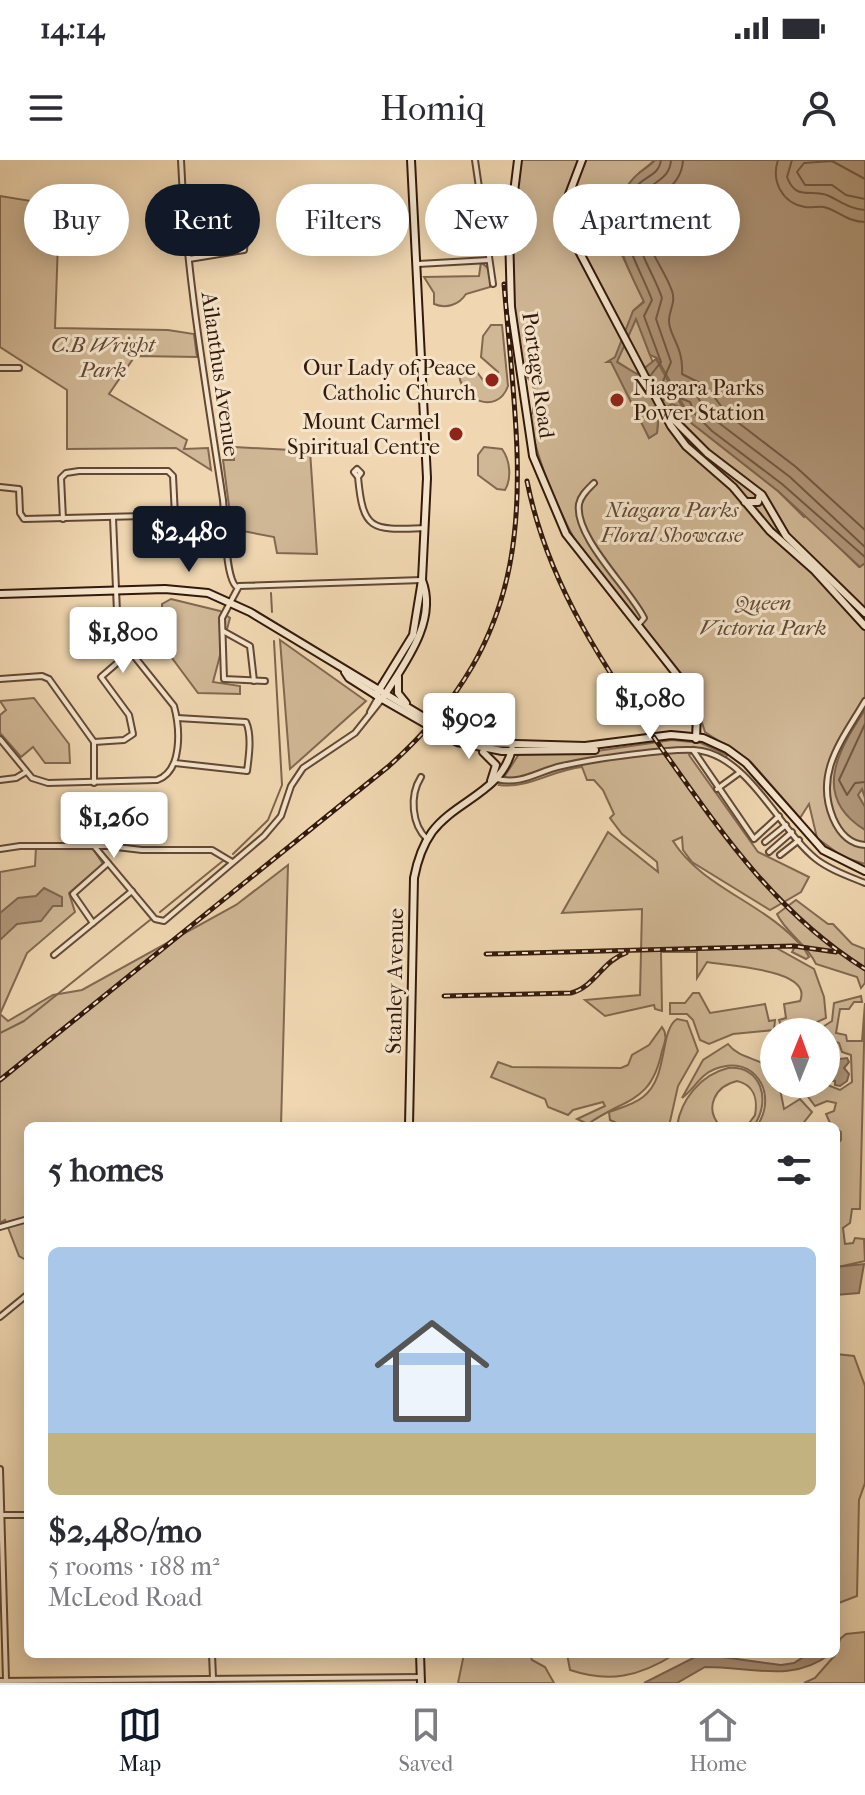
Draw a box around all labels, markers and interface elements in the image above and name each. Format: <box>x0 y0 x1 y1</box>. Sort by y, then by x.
text: 14:14 <box>40 11 104 46</box>
icon: menu <box>24 86 68 130</box>
icon: person <box>797 86 841 130</box>
text: Homiq <box>380 87 485 129</box>
chip: Buy <box>24 184 129 256</box>
chip: Rent <box>145 184 260 256</box>
chip: Filters <box>276 184 409 256</box>
chip: New <box>425 184 537 256</box>
chip: Apartment <box>553 184 740 256</box>
street label: Ailanthus Avenue <box>195 289 244 458</box>
street label: Portage Road <box>516 310 560 441</box>
park label: C.B Wright Park <box>51 332 156 383</box>
place label: Our Lady of Peace Catholic Church <box>303 355 477 406</box>
marker: Our Lady of Peace Catholic Church <box>483 371 501 389</box>
place label: Niagara Parks Power Station <box>633 375 765 426</box>
marker: Niagara Parks Power Station <box>608 391 626 409</box>
place label: Mount Carmel Spiritual Centre <box>287 409 440 460</box>
marker: Mount Carmel Spiritual Centre <box>447 425 465 443</box>
park label: Niagara Parks Floral Showcase <box>600 497 744 548</box>
pin: $2,480 <box>124 506 254 574</box>
text: $2,480 <box>151 516 227 547</box>
park label: Queen Victoria Park <box>699 590 827 641</box>
pin: $1,800 <box>58 607 188 675</box>
text: $1,800 <box>88 617 158 648</box>
pin: $1,080 <box>585 673 715 741</box>
text: $1,080 <box>615 683 685 714</box>
pin: $902 <box>422 693 516 761</box>
text: $902 <box>441 703 497 734</box>
pin: $1,260 <box>49 792 179 860</box>
text: $1,260 <box>79 802 149 833</box>
street label: Stanley Avenue <box>381 908 409 1054</box>
north arrow <box>760 1018 840 1098</box>
map controls <box>760 1018 840 1098</box>
icon: filters <box>772 1148 816 1192</box>
text: 5 homes <box>48 1150 163 1190</box>
icon: home <box>360 1299 504 1443</box>
text: $2,480/mo <box>48 1511 202 1551</box>
text: 5 rooms · 188 m² <box>48 1551 220 1582</box>
text: McLeod Road <box>48 1582 202 1613</box>
tab: Map <box>118 1703 162 1777</box>
tab: Saved <box>399 1703 453 1777</box>
tab: Home <box>690 1703 747 1777</box>

